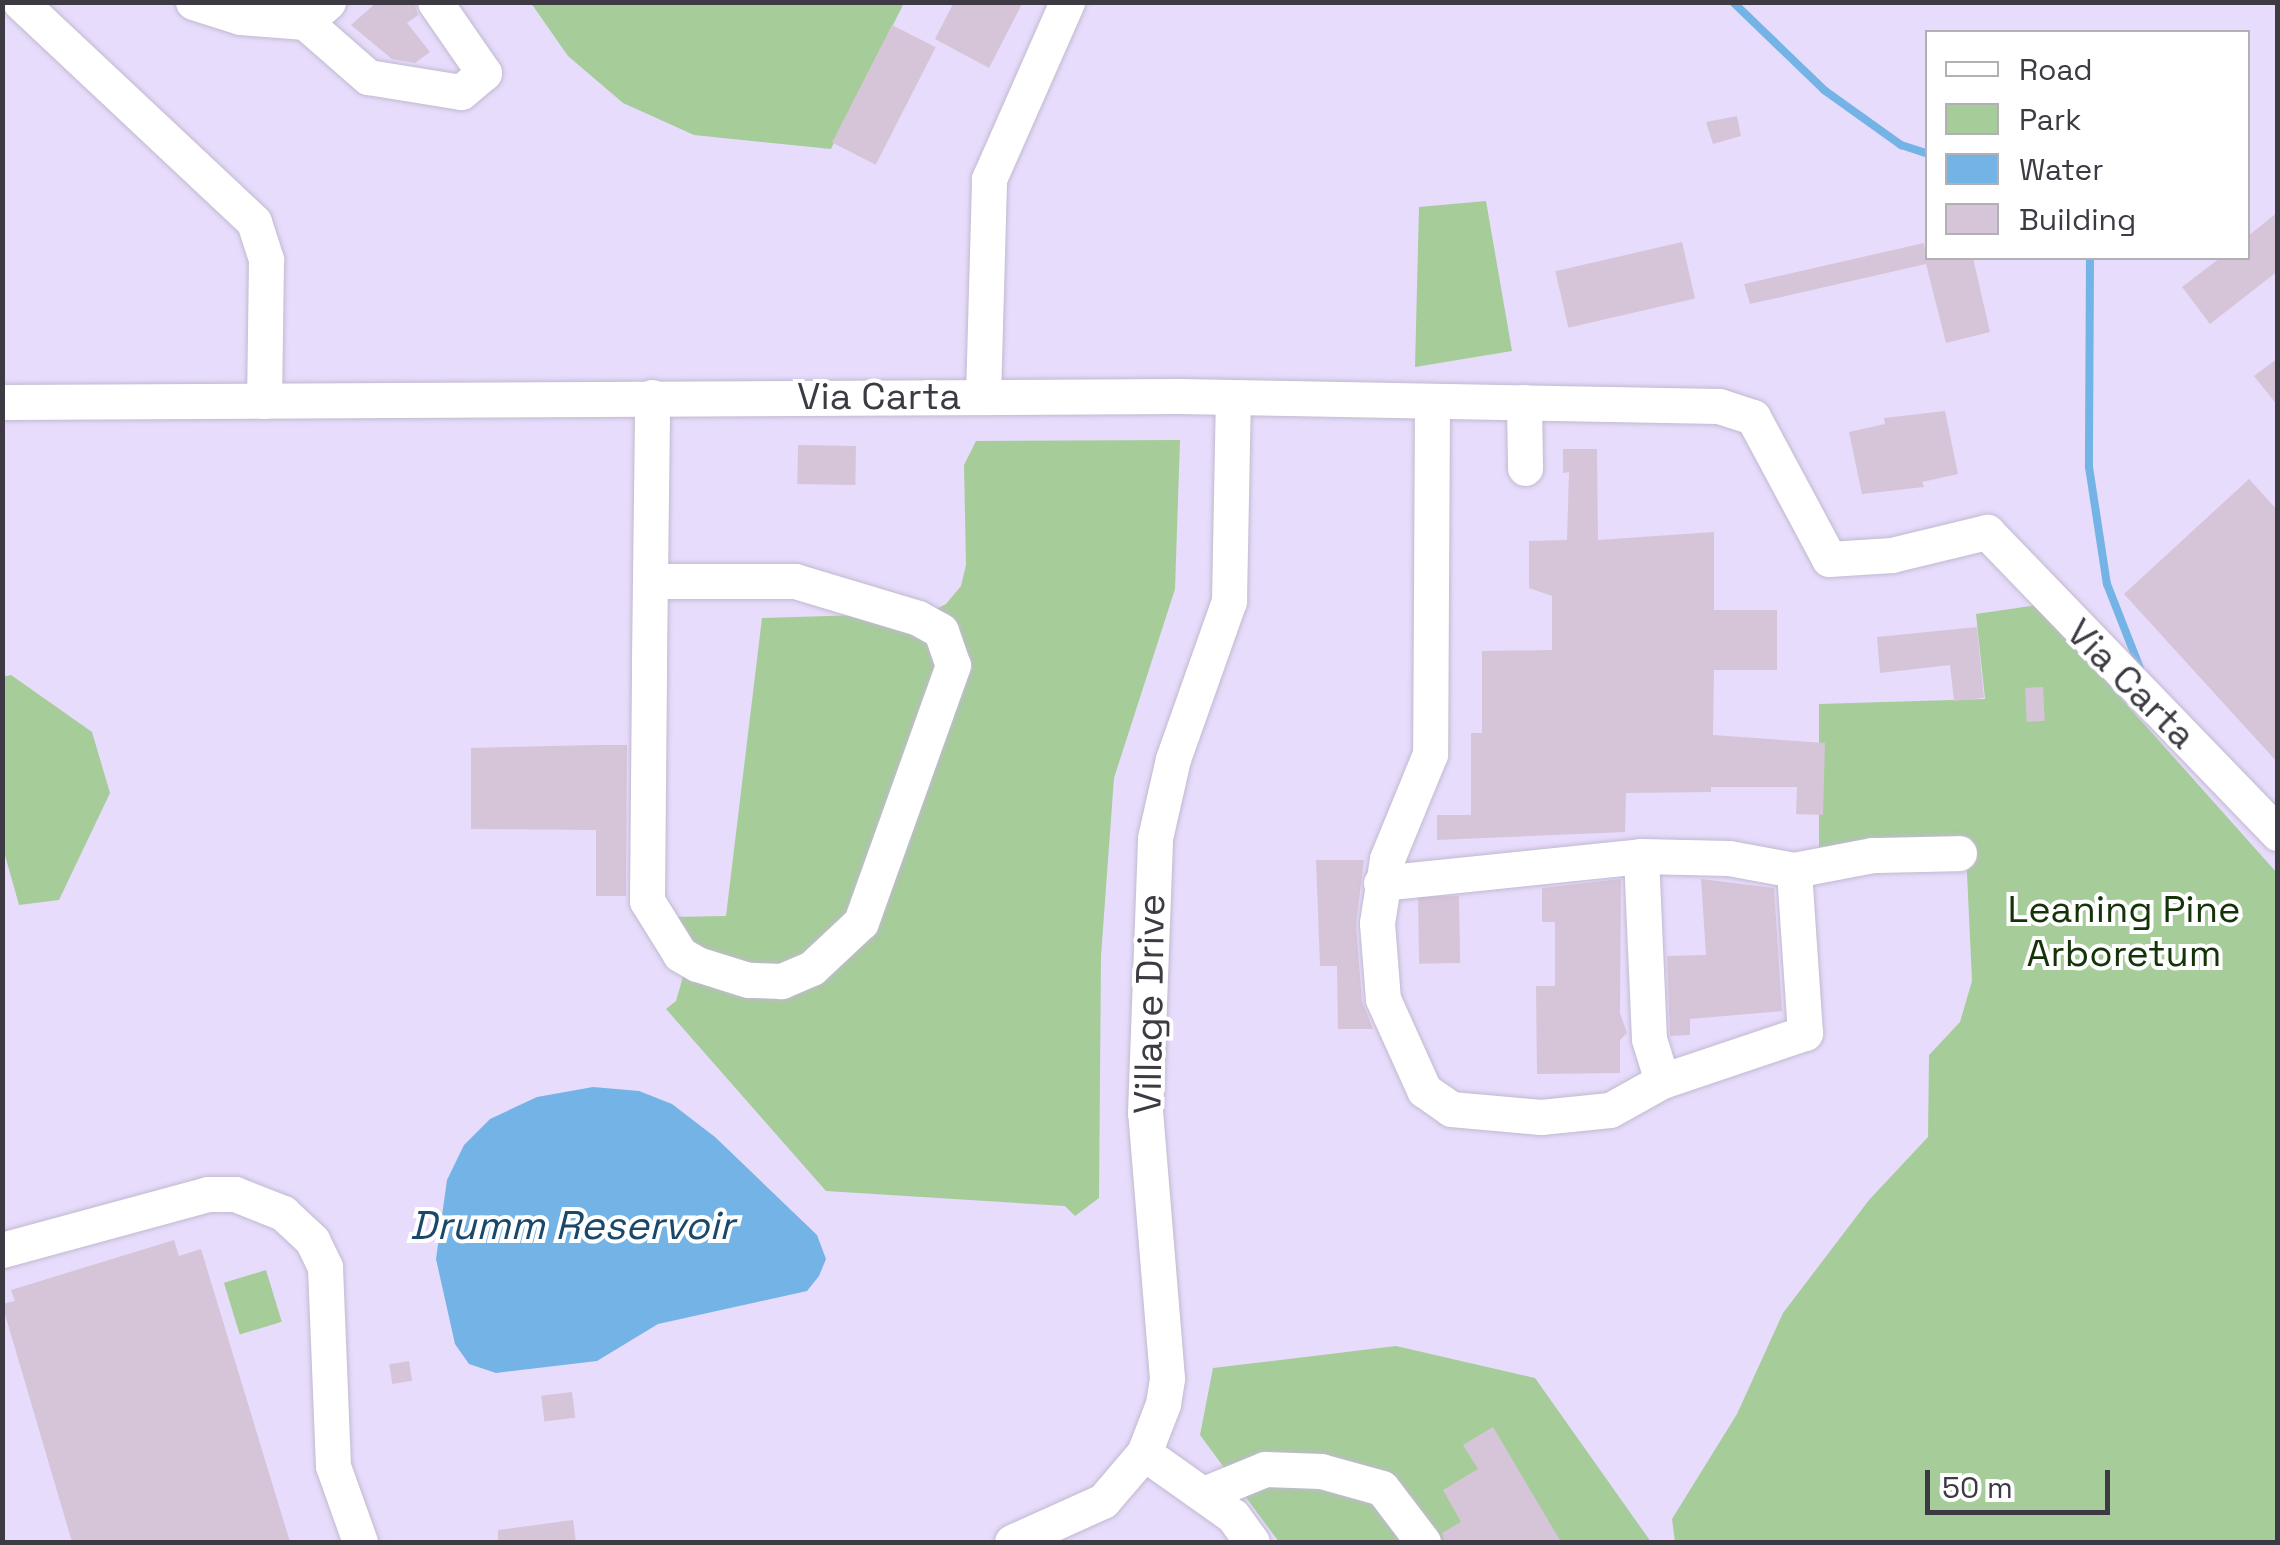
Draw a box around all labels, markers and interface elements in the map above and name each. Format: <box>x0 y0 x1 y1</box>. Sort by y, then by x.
legend <box>1925 30 2250 260</box>
text: Road <box>2019 50 2093 89</box>
text: Park <box>2019 100 2081 139</box>
text: Water <box>2019 150 2104 189</box>
text: Building <box>2019 200 2136 239</box>
street label: Via Carta <box>797 374 961 420</box>
street label: Via Carta <box>2057 610 2205 758</box>
park label: Leaning Pine Arboretum <box>2008 887 2240 976</box>
street label: Village Drive <box>1125 893 1175 1115</box>
water label: Drumm Reservoir <box>410 1202 734 1250</box>
scale bar <box>1930 1450 2115 1512</box>
text: 50 m <box>1942 1468 2013 1507</box>

